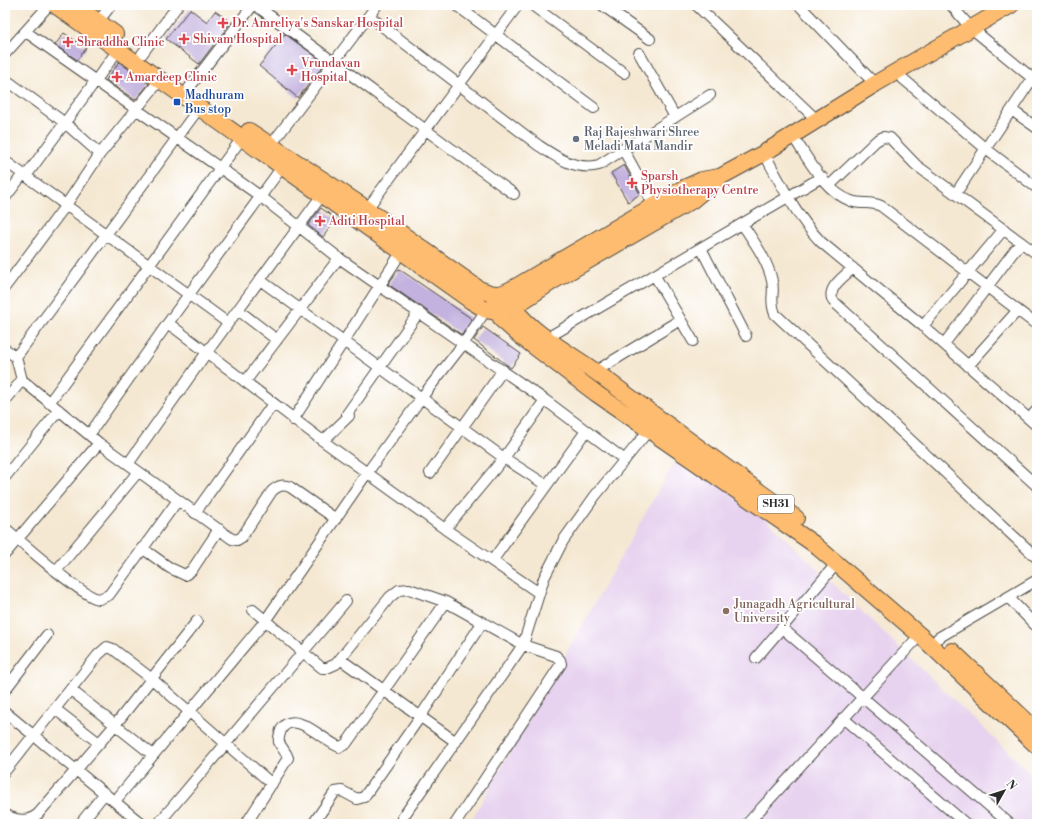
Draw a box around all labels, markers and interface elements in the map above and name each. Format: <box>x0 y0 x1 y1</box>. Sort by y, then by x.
place label: Dr. Amreliya's Sanskar Hospital <box>232 16 404 31</box>
marker: Dr. Amreliya's Sanskar Hospital <box>217 17 229 29</box>
place label: Shivam Hospital <box>193 32 283 47</box>
marker: Shivam Hospital <box>178 33 190 45</box>
place label: Shraddha Clinic <box>77 35 165 50</box>
marker: Shraddha Clinic <box>62 36 74 48</box>
place label: Vrundavan Hospital <box>300 56 360 85</box>
marker: Vrundavan Hospital <box>286 64 298 76</box>
place label: Amardeep Clinic <box>125 70 217 85</box>
marker: Amardeep Clinic <box>111 71 123 83</box>
place label: Madhuram Bus stop <box>184 88 245 117</box>
marker: Madhuram Bus stop <box>172 97 182 107</box>
place label: Raj Rajeshwari Shree Meladi Mata Mandir <box>584 125 699 154</box>
marker: Raj Rajeshwari Shree Meladi Mata Mandir <box>571 134 581 144</box>
place label: Sparsh Physiotherapy Centre <box>641 169 759 198</box>
marker: Sparsh Physiotherapy Centre <box>626 177 638 189</box>
place label: Aditi Hospital <box>328 214 405 229</box>
marker: Aditi Hospital <box>314 215 326 227</box>
road number: SH31 <box>758 495 794 513</box>
place label: Junagadh Agricultural University <box>733 597 855 626</box>
marker: Junagadh Agricultural University <box>721 606 731 616</box>
north arrow <box>984 771 1024 811</box>
text: N <box>1003 778 1019 793</box>

